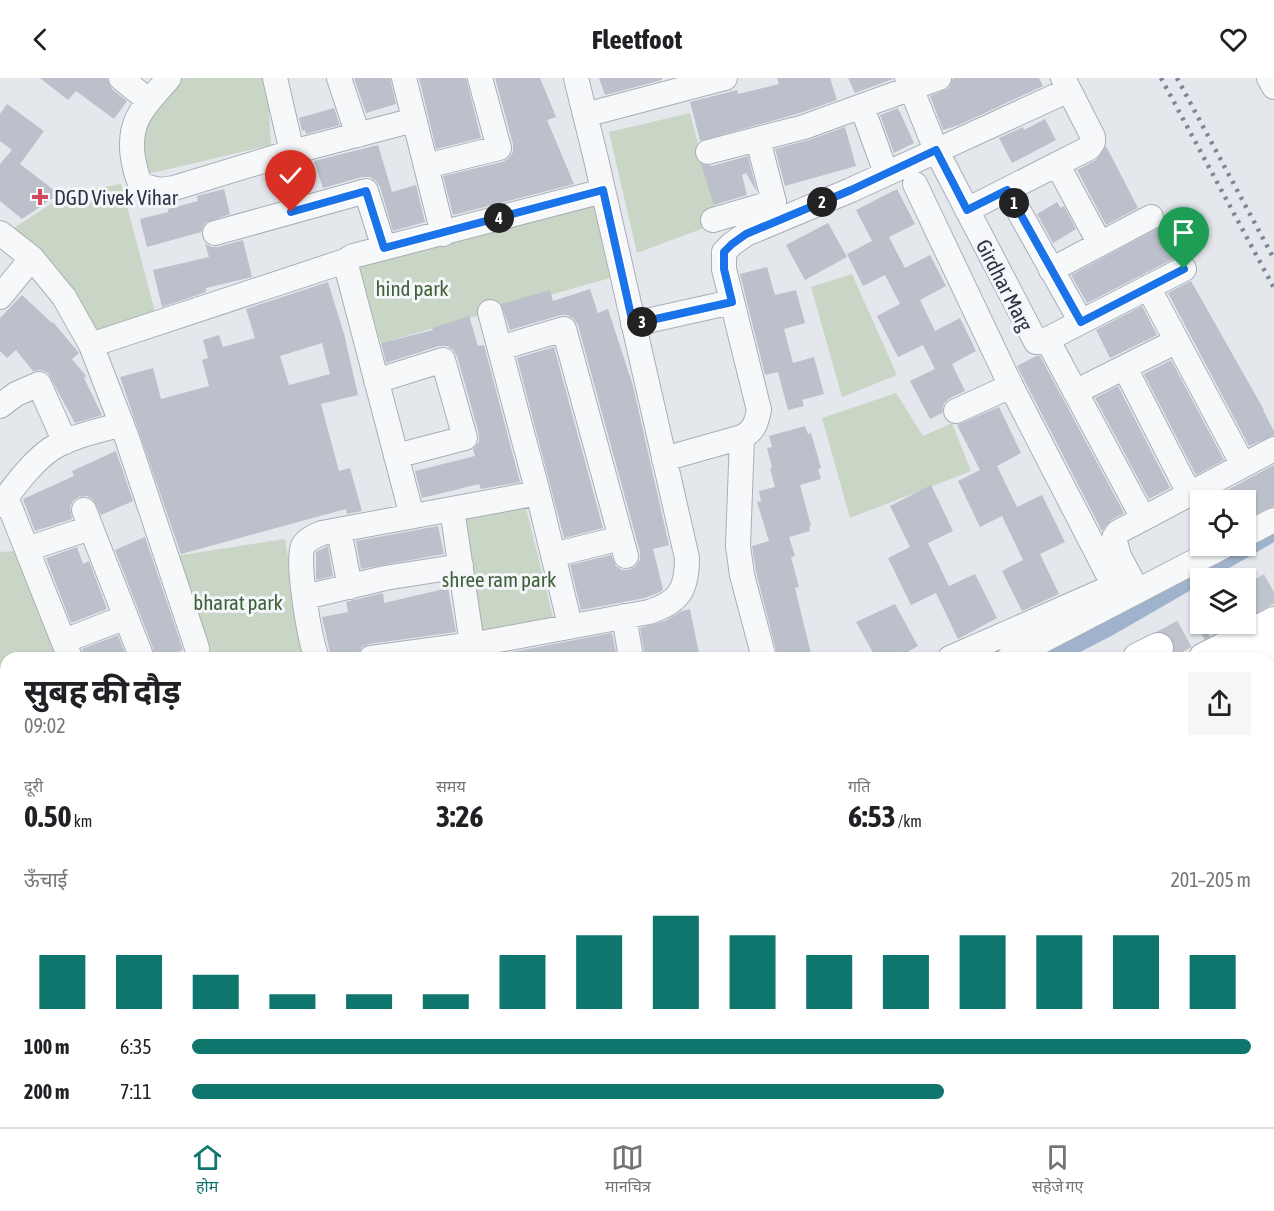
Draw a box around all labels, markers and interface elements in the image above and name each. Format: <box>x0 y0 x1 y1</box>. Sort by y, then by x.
icon: back <box>24 23 57 56</box>
icon: heart <box>1217 23 1250 56</box>
text: Fleetfoot <box>592 24 682 55</box>
pin <box>265 150 316 212</box>
icon: check <box>274 159 307 192</box>
place label: DGD Vivek Vihar <box>54 185 179 209</box>
pin: 2 <box>807 187 837 217</box>
marker: DGD Vivek Vihar <box>31 188 49 206</box>
pin: 1 <box>999 188 1029 218</box>
text: 2 <box>818 193 826 211</box>
text: 1 <box>1010 194 1018 212</box>
pin: 4 <box>484 203 514 233</box>
pin <box>1158 207 1209 269</box>
text: 4 <box>495 209 503 227</box>
icon: arrive <box>1167 216 1200 249</box>
street label: Girdhar Marg <box>972 235 1038 335</box>
park label: hind park <box>375 276 449 300</box>
pin: 3 <box>627 307 657 337</box>
text: 3 <box>638 313 646 331</box>
map controls <box>1190 490 1256 634</box>
button: locate <box>1190 490 1256 556</box>
park label: shree ram park <box>442 567 556 591</box>
button: layers <box>1190 568 1256 634</box>
park label: bharat park <box>193 590 283 614</box>
text: सुबह की दौड़ <box>24 672 181 710</box>
button: share <box>1188 672 1251 735</box>
text: 09:02 <box>24 714 66 737</box>
text: दूरी <box>24 777 43 795</box>
text: समय <box>436 777 466 795</box>
text: गति <box>848 777 870 795</box>
text: 0.50 <box>24 799 72 833</box>
text: 3:26 <box>436 799 484 833</box>
text: 6:53 <box>848 799 896 833</box>
text: km <box>72 812 92 830</box>
text: /km <box>896 812 922 830</box>
text: ऊँचाई <box>24 868 67 891</box>
text: 201–205 m <box>1170 868 1251 891</box>
text: 100 m <box>24 1035 69 1058</box>
text: 6:35 <box>120 1035 152 1058</box>
text: 200 m <box>24 1080 69 1103</box>
text: 7:11 <box>120 1080 152 1103</box>
tab: होम <box>191 1141 224 1199</box>
tab: मानचित्र <box>605 1141 651 1199</box>
tab: सहेजे गए <box>1032 1141 1083 1199</box>

